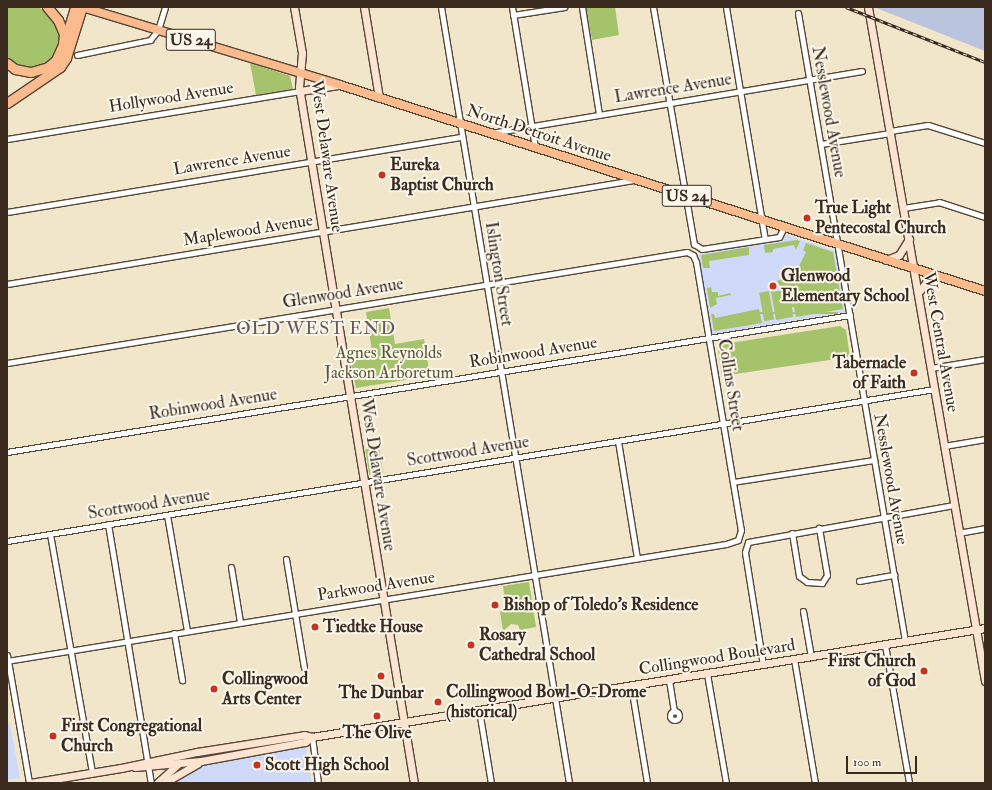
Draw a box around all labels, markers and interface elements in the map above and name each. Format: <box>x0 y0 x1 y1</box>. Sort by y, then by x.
road number: US 24 <box>165 26 217 54</box>
street label: Nesslewood Avenue <box>807 45 851 179</box>
street label: Lawrence Avenue <box>613 69 733 107</box>
street label: Hollywood Avenue <box>107 77 235 117</box>
street label: West Delaware Avenue <box>306 79 348 233</box>
street label: North Detroit Avenue <box>464 100 614 166</box>
street label: Lawrence Avenue <box>172 141 292 179</box>
place label: Eureka Baptist Church <box>390 155 494 195</box>
marker: Eureka Baptist Church <box>377 170 387 180</box>
road number: US 24 <box>661 182 713 210</box>
place label: True Light Pentecostal Church <box>815 198 946 238</box>
street label: Maplewood Avenue <box>182 210 314 250</box>
marker: True Light Pentecostal Church <box>802 213 812 223</box>
street label: Islington Street <box>481 220 517 328</box>
place label: Glenwood Elementary School <box>781 266 909 306</box>
street label: West Central Avenue <box>919 270 963 414</box>
street label: Glenwood Avenue <box>281 273 405 313</box>
marker: Glenwood Elementary School <box>768 281 778 291</box>
district label: OLD WEST END <box>236 318 396 340</box>
street label: Robinwood Avenue <box>467 332 599 372</box>
street label: Collins Street <box>714 338 748 432</box>
park label: Agnes Reynolds Jackson Arboretum <box>324 343 454 383</box>
place label: Tabernacle of Faith <box>832 353 906 393</box>
marker: Tabernacle of Faith <box>909 368 919 378</box>
street label: Robinwood Avenue <box>147 384 279 424</box>
street label: West Delaware Avenue <box>356 398 400 552</box>
street label: Nesslewood Avenue <box>869 412 913 546</box>
street label: Scottwood Avenue <box>405 431 531 471</box>
street label: Scottwood Avenue <box>86 484 212 524</box>
street label: Parkwood Avenue <box>316 567 436 605</box>
place label: Bishop of Toledo's Residence <box>503 595 698 615</box>
marker: Bishop of Toledo's Residence <box>490 600 500 610</box>
place label: Tiedtke House <box>323 617 423 637</box>
marker: Tiedtke House <box>310 622 320 632</box>
place label: Rosary Cathedral School <box>479 625 595 665</box>
street label: Collingwood Boulevard <box>637 635 797 679</box>
marker: Rosary Cathedral School <box>466 640 476 650</box>
place label: First Church of God <box>828 651 916 691</box>
marker: First Church of God <box>919 666 929 676</box>
place label: Collingwood Arts Center <box>222 669 308 709</box>
marker: The Dunbar <box>376 671 386 681</box>
place label: Collingwood Bowl-O-Drome (historical) <box>446 682 646 722</box>
place label: The Dunbar <box>338 683 424 703</box>
marker: Collingwood Arts Center <box>209 684 219 694</box>
marker: Collingwood Bowl-O-Drome (historical) <box>433 697 443 707</box>
marker: The Olive <box>372 711 382 721</box>
place label: First Congregational Church <box>61 716 202 756</box>
place label: The Olive <box>342 723 412 743</box>
marker: First Congregational Church <box>48 731 58 741</box>
scale bar <box>848 748 919 774</box>
place label: Scott High School <box>265 755 389 775</box>
text: 100 m <box>853 755 881 770</box>
marker: Scott High School <box>252 760 262 770</box>

